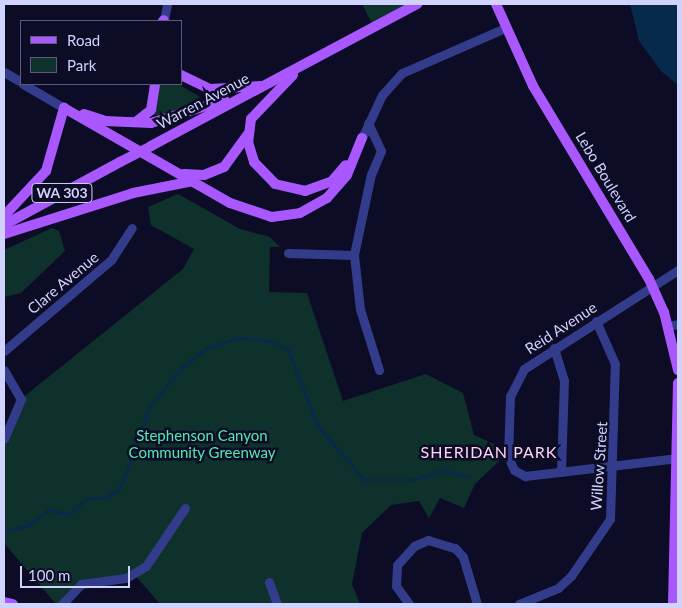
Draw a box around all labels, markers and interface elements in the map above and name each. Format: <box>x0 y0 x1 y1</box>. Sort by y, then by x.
legend <box>20 20 182 85</box>
text: Road <box>67 31 100 49</box>
text: Park <box>67 56 96 74</box>
street label: Warren Avenue <box>154 69 252 133</box>
street label: Lebo Boulevard <box>572 129 640 225</box>
road number: WA 303 <box>31 182 93 204</box>
street label: Clare Avenue <box>24 248 102 318</box>
street label: Reid Avenue <box>522 298 600 358</box>
street label: Willow Street <box>587 421 611 511</box>
park label: Stephenson Canyon Community Greenway <box>128 426 276 461</box>
district label: SHERIDAN PARK <box>419 442 559 462</box>
scale bar <box>22 556 132 588</box>
text: 100 m <box>28 566 70 584</box>

